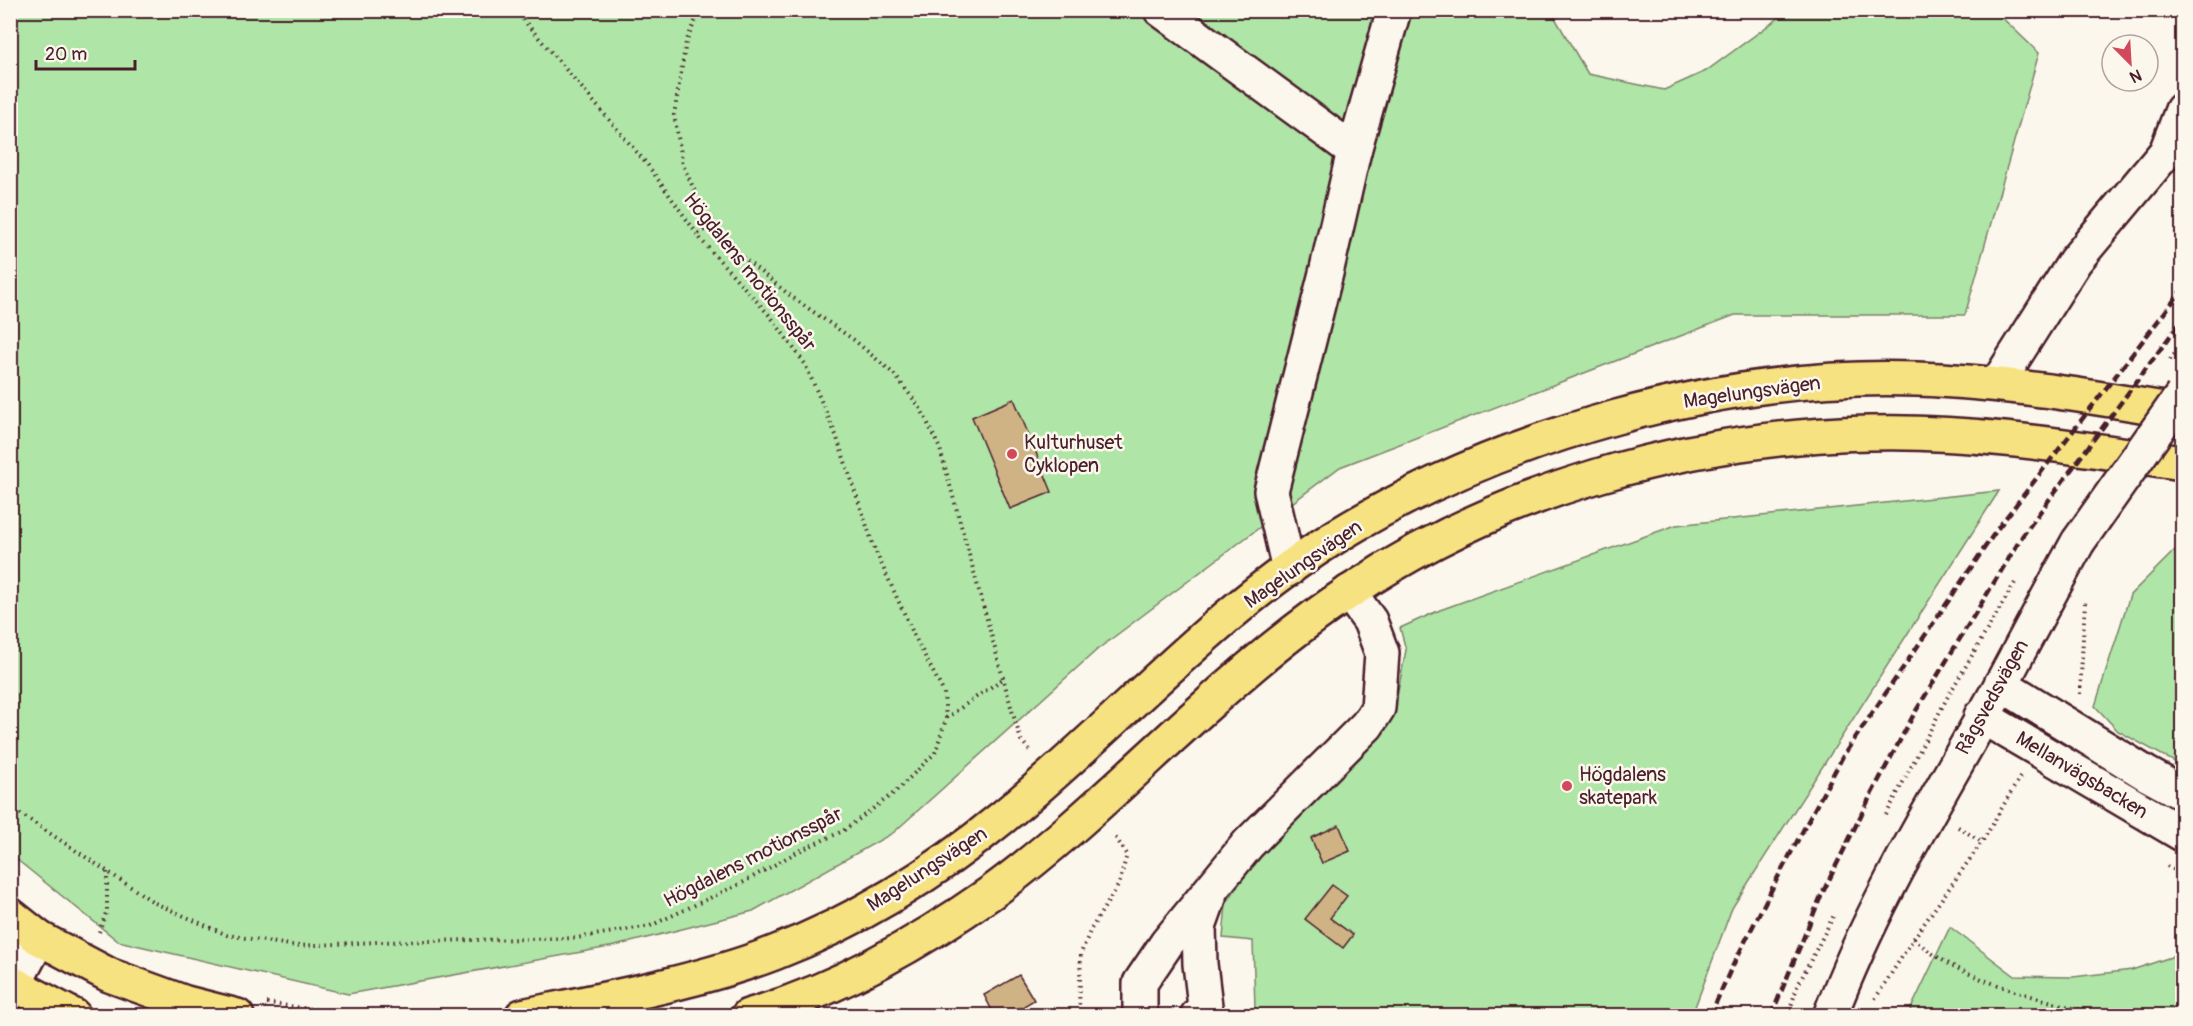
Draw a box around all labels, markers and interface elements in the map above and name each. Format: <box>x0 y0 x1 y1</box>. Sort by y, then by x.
scale bar <box>36 33 135 71</box>
north arrow <box>2100 33 2160 93</box>
text: 20 m <box>45 43 87 66</box>
text: N <box>2127 64 2145 87</box>
street label: Högdalens motionsspår <box>678 187 822 357</box>
street label: Magelungsvägen <box>1682 370 1822 414</box>
place label: Kulturhuset Cyklopen <box>1024 430 1123 478</box>
marker: Kulturhuset Cyklopen <box>1005 447 1019 461</box>
street label: Magelungsvägen <box>1239 514 1367 614</box>
street label: Rågsvedsvägen <box>1950 635 2034 759</box>
street label: Mellanvägsbacken <box>2011 726 2153 824</box>
place label: Högdalens skatepark <box>1579 762 1666 810</box>
marker: Högdalens skatepark <box>1560 779 1574 793</box>
street label: Högdalens motionsspår <box>659 801 847 913</box>
street label: Magelungsvägen <box>862 821 992 917</box>

